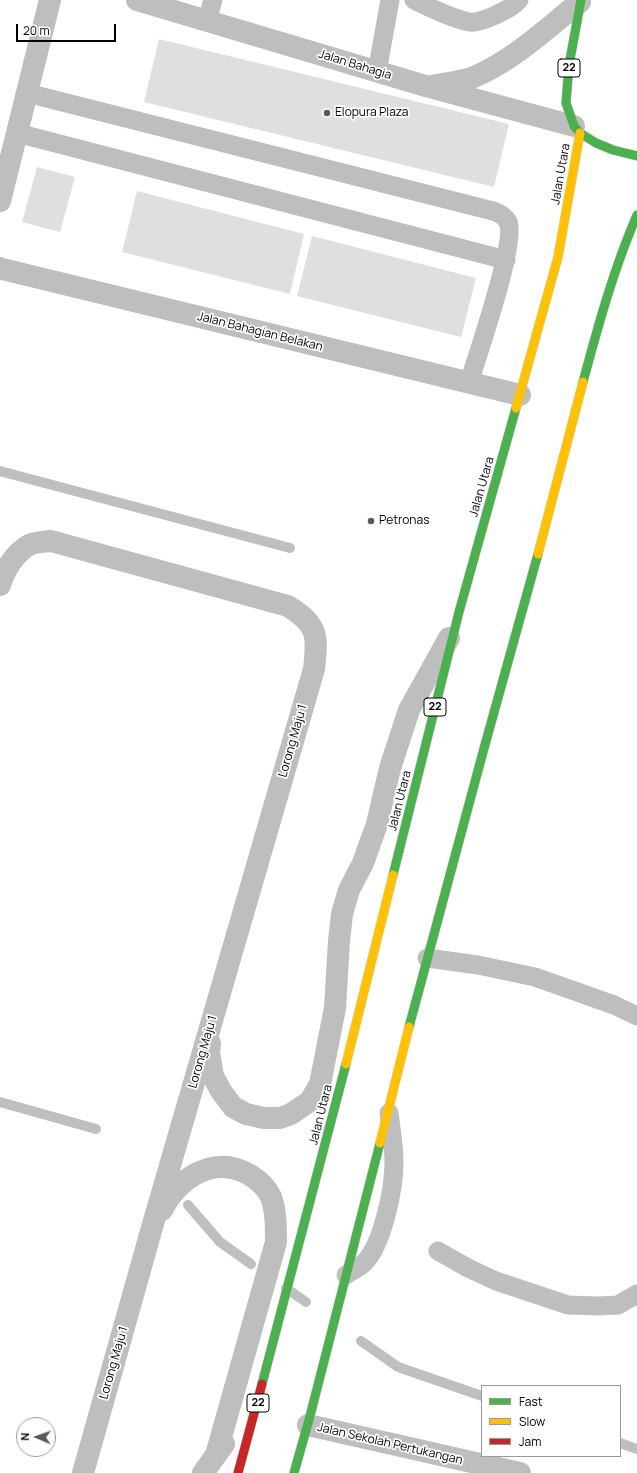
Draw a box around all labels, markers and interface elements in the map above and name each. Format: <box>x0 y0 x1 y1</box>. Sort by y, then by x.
scale bar <box>18 16 118 42</box>
text: 20 m <box>23 22 50 39</box>
street label: Jalan Bahagia <box>317 47 393 83</box>
road number: 22 <box>558 59 580 77</box>
place label: Elopura Plaza <box>335 106 408 120</box>
marker: Elopura Plaza <box>322 108 332 118</box>
street label: Jalan Utara <box>549 142 573 206</box>
street label: Jalan Bahagian Belakan <box>196 309 324 355</box>
street label: Jalan Utara <box>467 455 497 519</box>
place label: Petronas <box>379 514 429 528</box>
marker: Petronas <box>366 516 376 526</box>
road number: 22 <box>424 698 446 716</box>
street label: Lorong Maju 1 <box>276 703 310 779</box>
street label: Jalan Utara <box>386 769 414 833</box>
street label: Lorong Maju 1 <box>186 1014 220 1090</box>
street label: Jalan Utara <box>307 1083 335 1147</box>
street label: Lorong Maju 1 <box>97 1325 131 1401</box>
legend <box>481 1385 621 1457</box>
text: Fast <box>519 1393 543 1410</box>
road number: 22 <box>247 1394 269 1412</box>
text: Slow <box>519 1413 545 1430</box>
north arrow <box>16 1417 56 1457</box>
street label: Jalan Sekolah Pertukangan <box>316 1420 464 1468</box>
text: N <box>17 1432 32 1441</box>
text: Jam <box>519 1433 541 1450</box>

